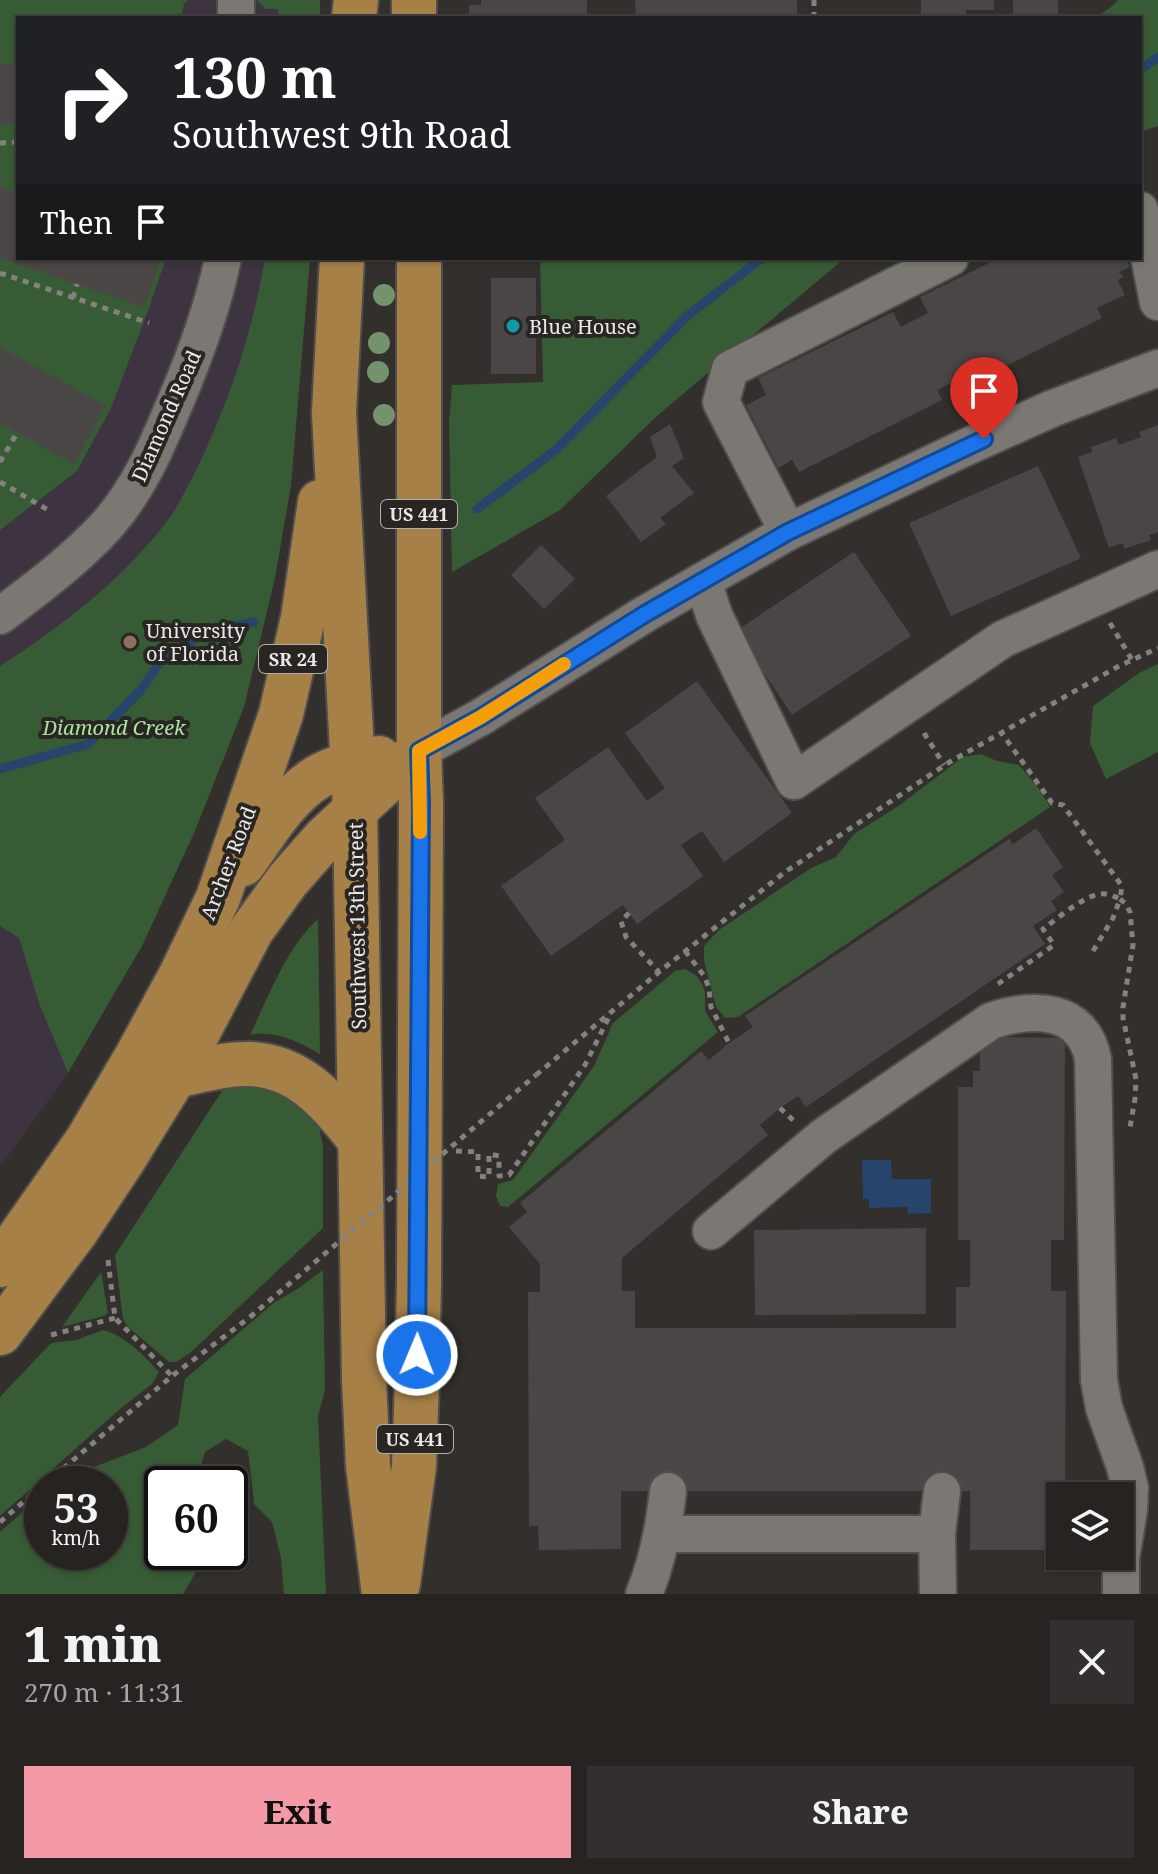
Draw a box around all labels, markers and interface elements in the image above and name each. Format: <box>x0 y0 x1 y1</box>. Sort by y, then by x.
text: 130 m <box>172 38 337 114</box>
icon: right <box>40 48 144 152</box>
text: Southwest 9th Road <box>172 110 511 159</box>
icon: arrive <box>129 200 173 244</box>
text: Then <box>40 202 113 243</box>
place label: Blue House <box>529 313 637 340</box>
marker: Blue House <box>504 317 522 335</box>
street label: Diamond Road <box>125 346 207 486</box>
pin <box>950 357 1018 439</box>
icon: arrive <box>962 369 1006 413</box>
road number: US 441 <box>381 500 457 528</box>
place label: University of Florida <box>146 617 246 667</box>
marker: University of Florida <box>121 633 139 651</box>
road number: SR 24 <box>259 645 327 673</box>
park label: Diamond Creek <box>42 714 186 741</box>
street label: Archer Road <box>194 802 262 924</box>
street label: Southwest 13th Street <box>342 822 372 1030</box>
position arrow <box>375 1313 459 1397</box>
road number: US 441 <box>377 1425 453 1453</box>
speed limit sign: 60 <box>144 1466 248 1570</box>
text: 53 <box>53 1480 99 1535</box>
map controls <box>1046 1482 1134 1570</box>
button: layers <box>1046 1482 1134 1570</box>
text: km/h <box>51 1524 101 1551</box>
text: 1 min <box>24 1611 162 1676</box>
button: close <box>1050 1620 1134 1704</box>
text: 270 m · 11:31 <box>24 1674 185 1710</box>
button: Exit <box>24 1766 571 1858</box>
button: Share <box>587 1766 1134 1858</box>

